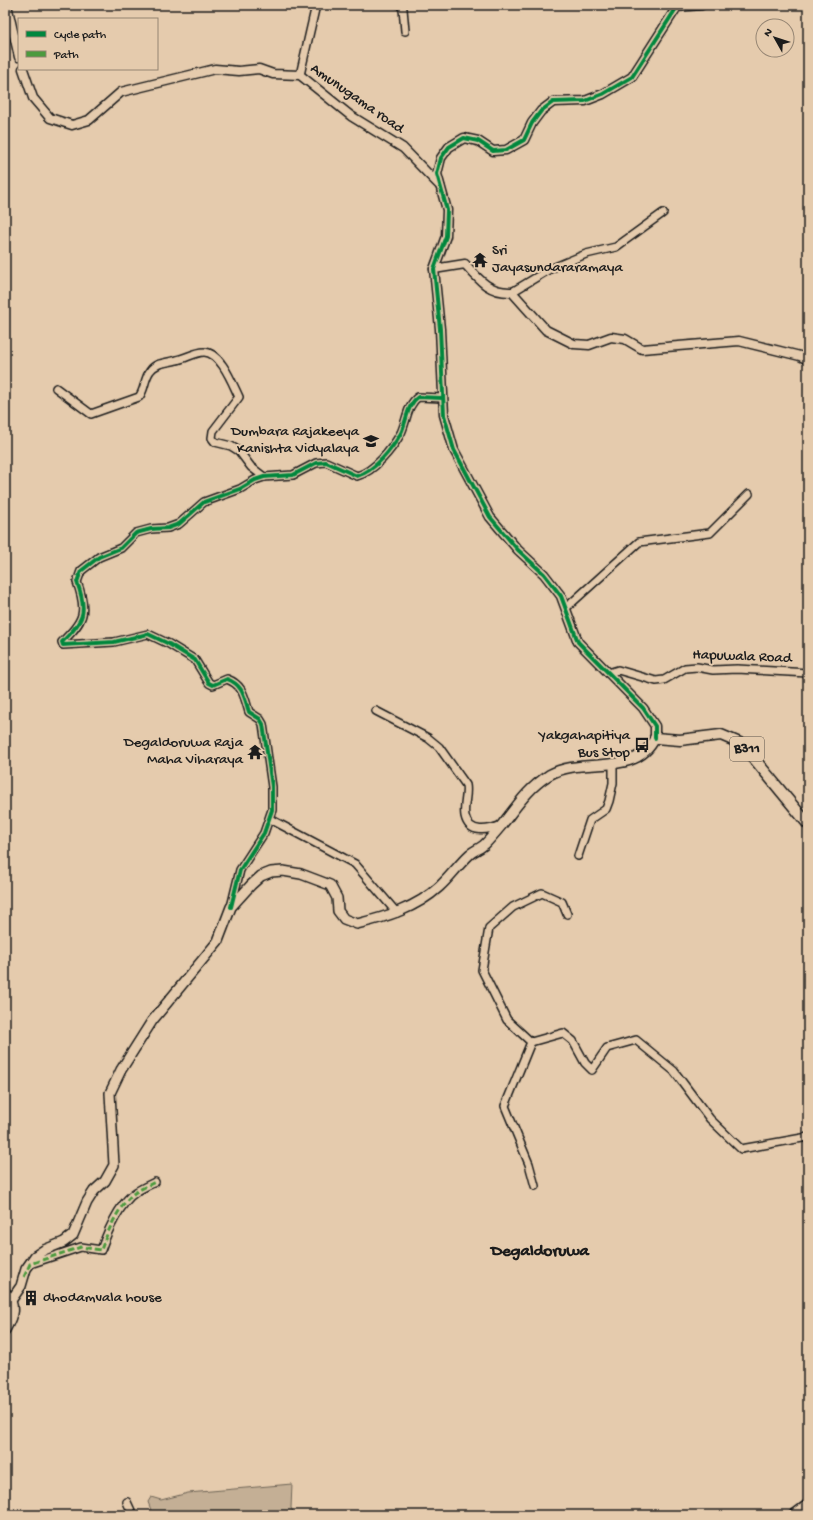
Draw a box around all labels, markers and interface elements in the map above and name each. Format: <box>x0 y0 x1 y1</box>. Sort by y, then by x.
legend <box>18 18 158 70</box>
north arrow <box>755 18 795 58</box>
text: N <box>762 26 776 40</box>
text: Cycle path <box>54 29 107 43</box>
text: Path <box>53 49 79 63</box>
street label: Amunugama road <box>307 60 408 139</box>
place label: Sri Jayasundararamaya <box>492 242 623 277</box>
temple icon: Sri Jayasundararamaya <box>471 251 489 269</box>
place label: Dumbara Rajakeeya Kanishta Vidyalaya <box>230 423 360 458</box>
school or university icon: Dumbara Rajakeeya Kanishta Vidyalaya <box>362 432 380 450</box>
street label: Hapuwala Road <box>692 646 793 668</box>
place label: Yakgahapitiya Bus Stop <box>537 727 631 762</box>
place label: Degaldoruwa Raja Maha Viharaya <box>123 734 244 769</box>
bus stop icon: Yakgahapitiya Bus Stop <box>633 736 651 754</box>
road number: B311 <box>730 737 764 761</box>
temple icon: Degaldoruwa Raja Maha Viharaya <box>246 743 264 761</box>
district label: Degaldoruwa <box>489 1242 591 1262</box>
building icon: dhodamvala house <box>22 1289 40 1307</box>
place label: dhodamvala house <box>43 1289 162 1307</box>

